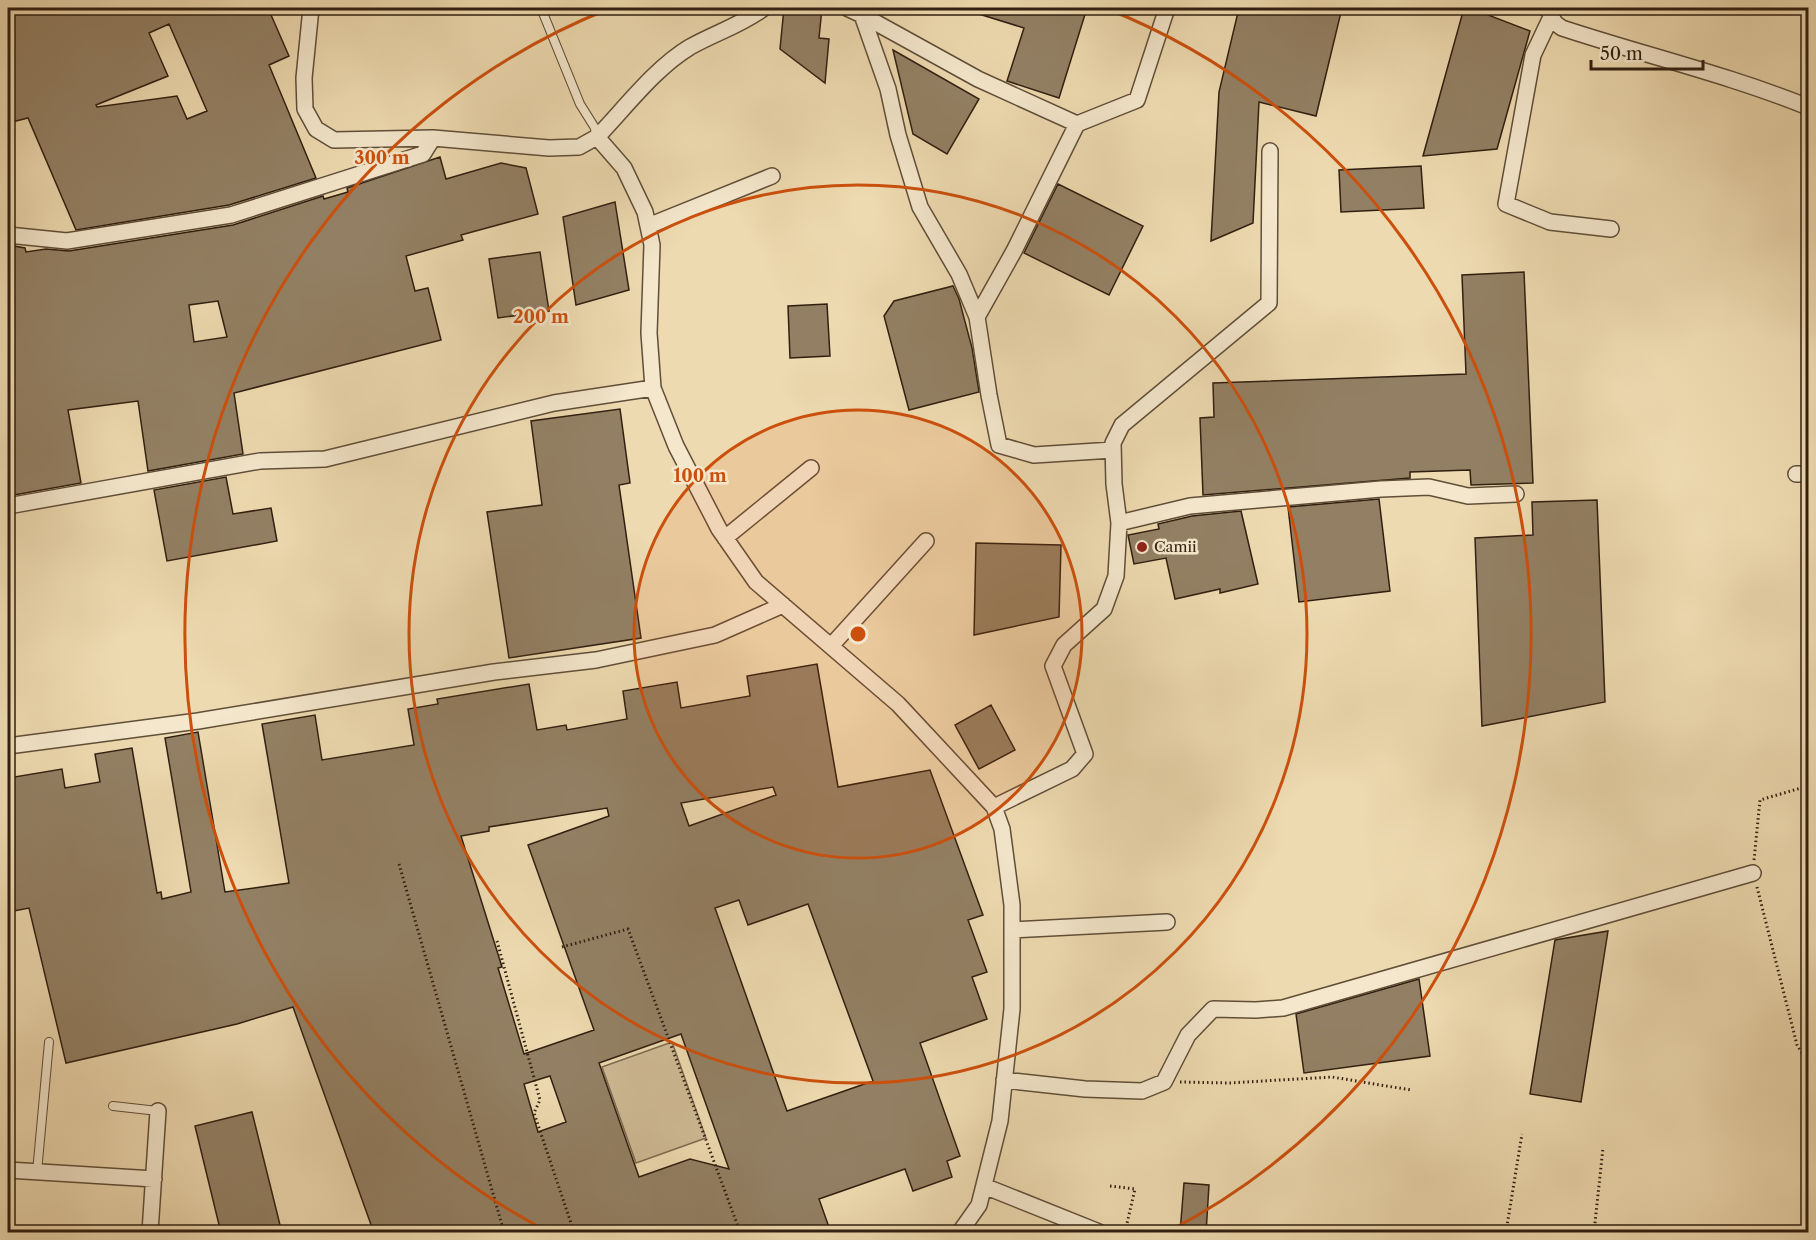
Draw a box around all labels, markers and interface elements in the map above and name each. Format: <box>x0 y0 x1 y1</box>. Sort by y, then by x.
scale bar <box>1591 33 1704 71</box>
text: 50 m <box>1600 43 1643 65</box>
text: 300 m <box>354 147 410 169</box>
text: 200 m <box>513 306 569 328</box>
text: 100 m <box>673 465 727 487</box>
place label: Camii <box>1154 537 1197 556</box>
marker: Camii <box>1135 540 1149 554</box>
centre of rings <box>848 624 868 644</box>

